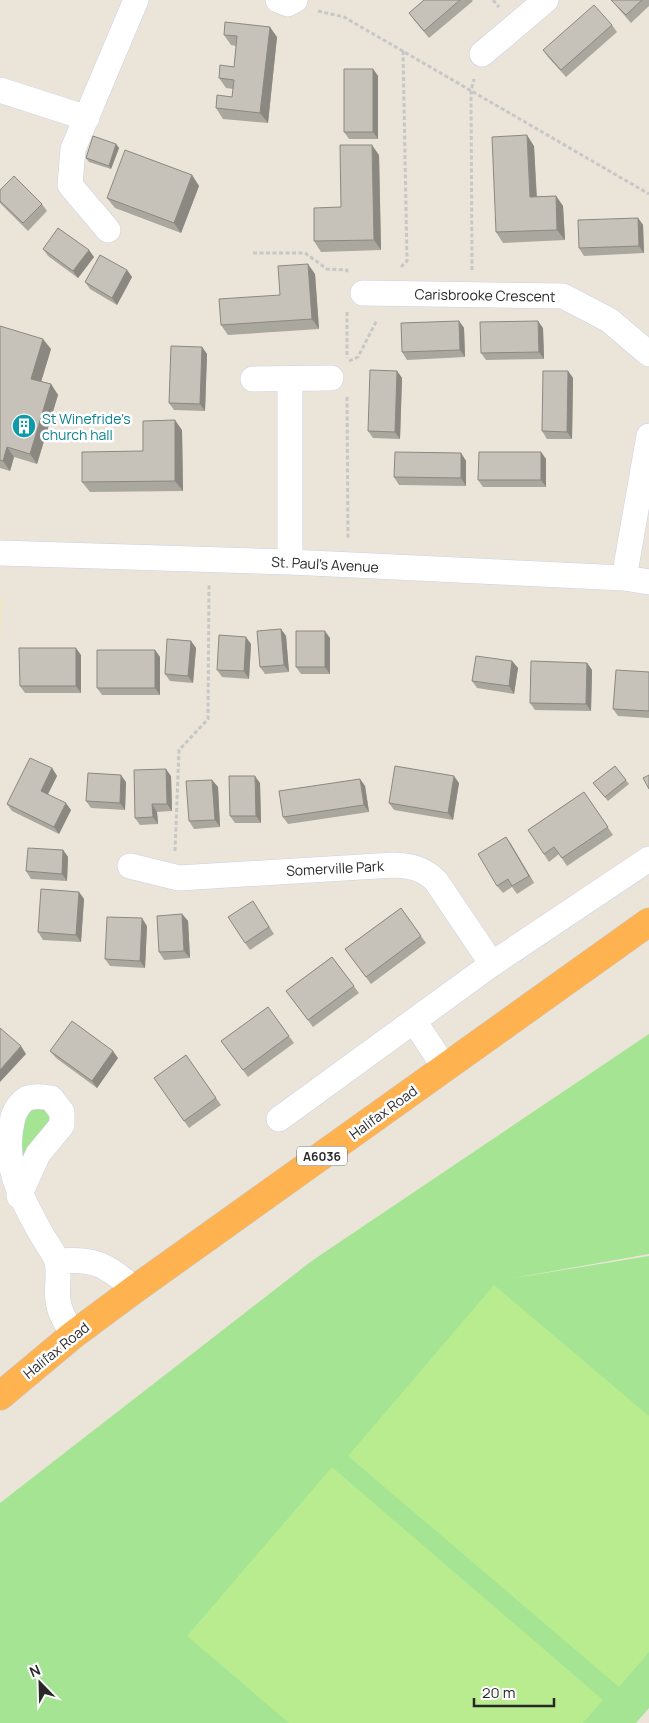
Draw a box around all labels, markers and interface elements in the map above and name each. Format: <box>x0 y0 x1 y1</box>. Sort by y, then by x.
street label: Carisbrooke Crescent <box>414 284 556 306</box>
place label: St Winefride's church hall <box>42 409 131 444</box>
building icon: St Winefride's church hall <box>11 413 37 439</box>
street label: St. Paul's Avenue <box>271 552 379 576</box>
street label: Somerville Park <box>286 856 385 880</box>
street label: Halifax Road <box>345 1081 421 1143</box>
road number: A6036 <box>297 1146 347 1166</box>
street label: Halifax Road <box>19 1318 93 1382</box>
north arrow <box>15 1658 65 1708</box>
text: N <box>26 1660 43 1681</box>
scale bar <box>474 1676 554 1708</box>
text: 20 m <box>482 1682 515 1703</box>

